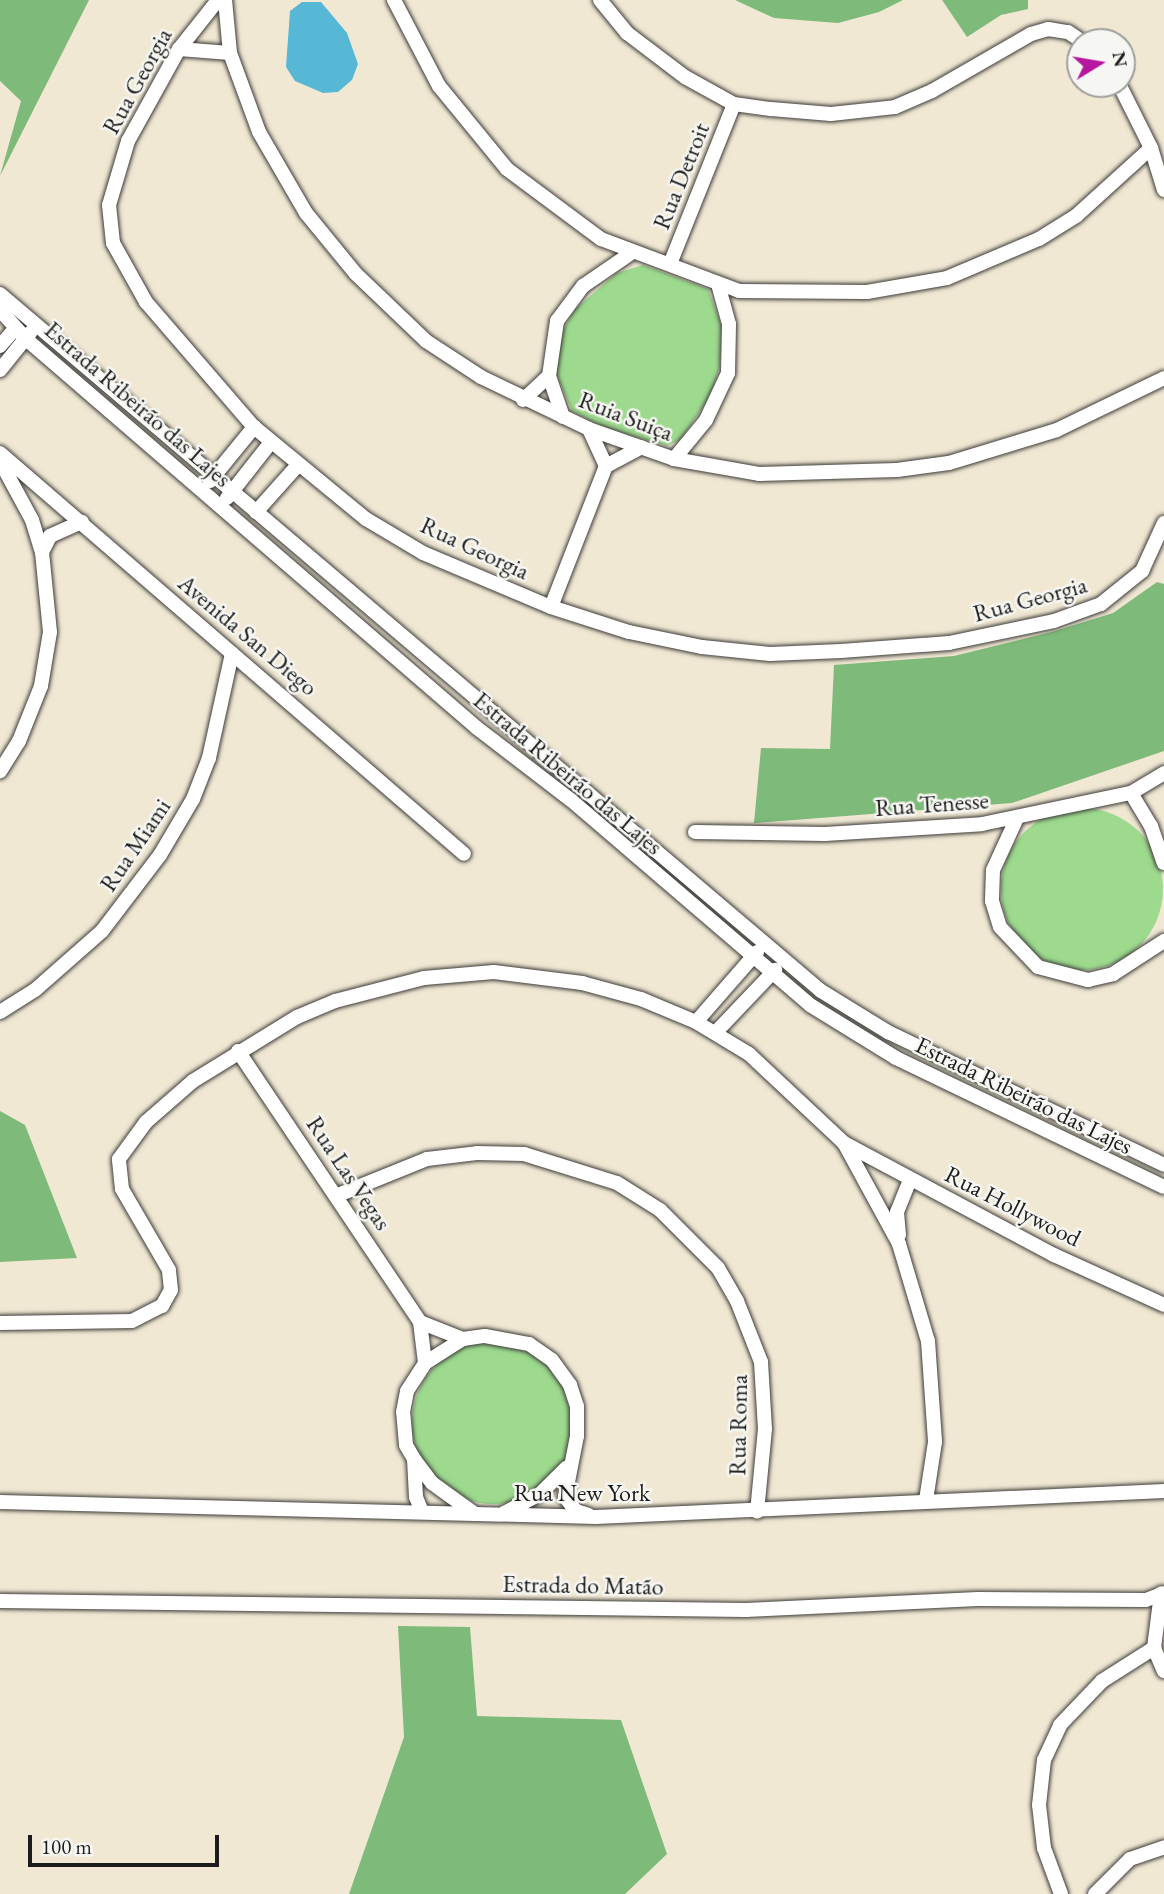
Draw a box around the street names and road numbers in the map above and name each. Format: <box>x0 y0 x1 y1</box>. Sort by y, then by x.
street label: Rua Georgia <box>96 23 178 139</box>
street label: Rua Detroit <box>647 118 715 234</box>
street label: Estrada Ribeirão das Lajes <box>39 315 237 493</box>
street label: Ruia Suiça <box>575 385 677 447</box>
street label: Rua Georgia <box>416 510 534 586</box>
street label: Avenida San Diego <box>172 568 324 702</box>
street label: Rua Georgia <box>970 570 1090 628</box>
street label: Estrada Ribeirão das Lajes <box>468 685 668 861</box>
street label: Rua Tenesse <box>874 786 990 822</box>
street label: Rua Miami <box>93 793 177 897</box>
street label: Estrada Ribeirão das Lajes <box>911 1030 1137 1160</box>
street label: Rua Las Vegas <box>300 1111 398 1235</box>
street label: Rua Hollywood <box>940 1159 1086 1253</box>
street label: Rua Roma <box>723 1374 753 1476</box>
street label: Rua New York <box>514 1479 650 1507</box>
street label: Estrada do Matão <box>502 1569 664 1601</box>

